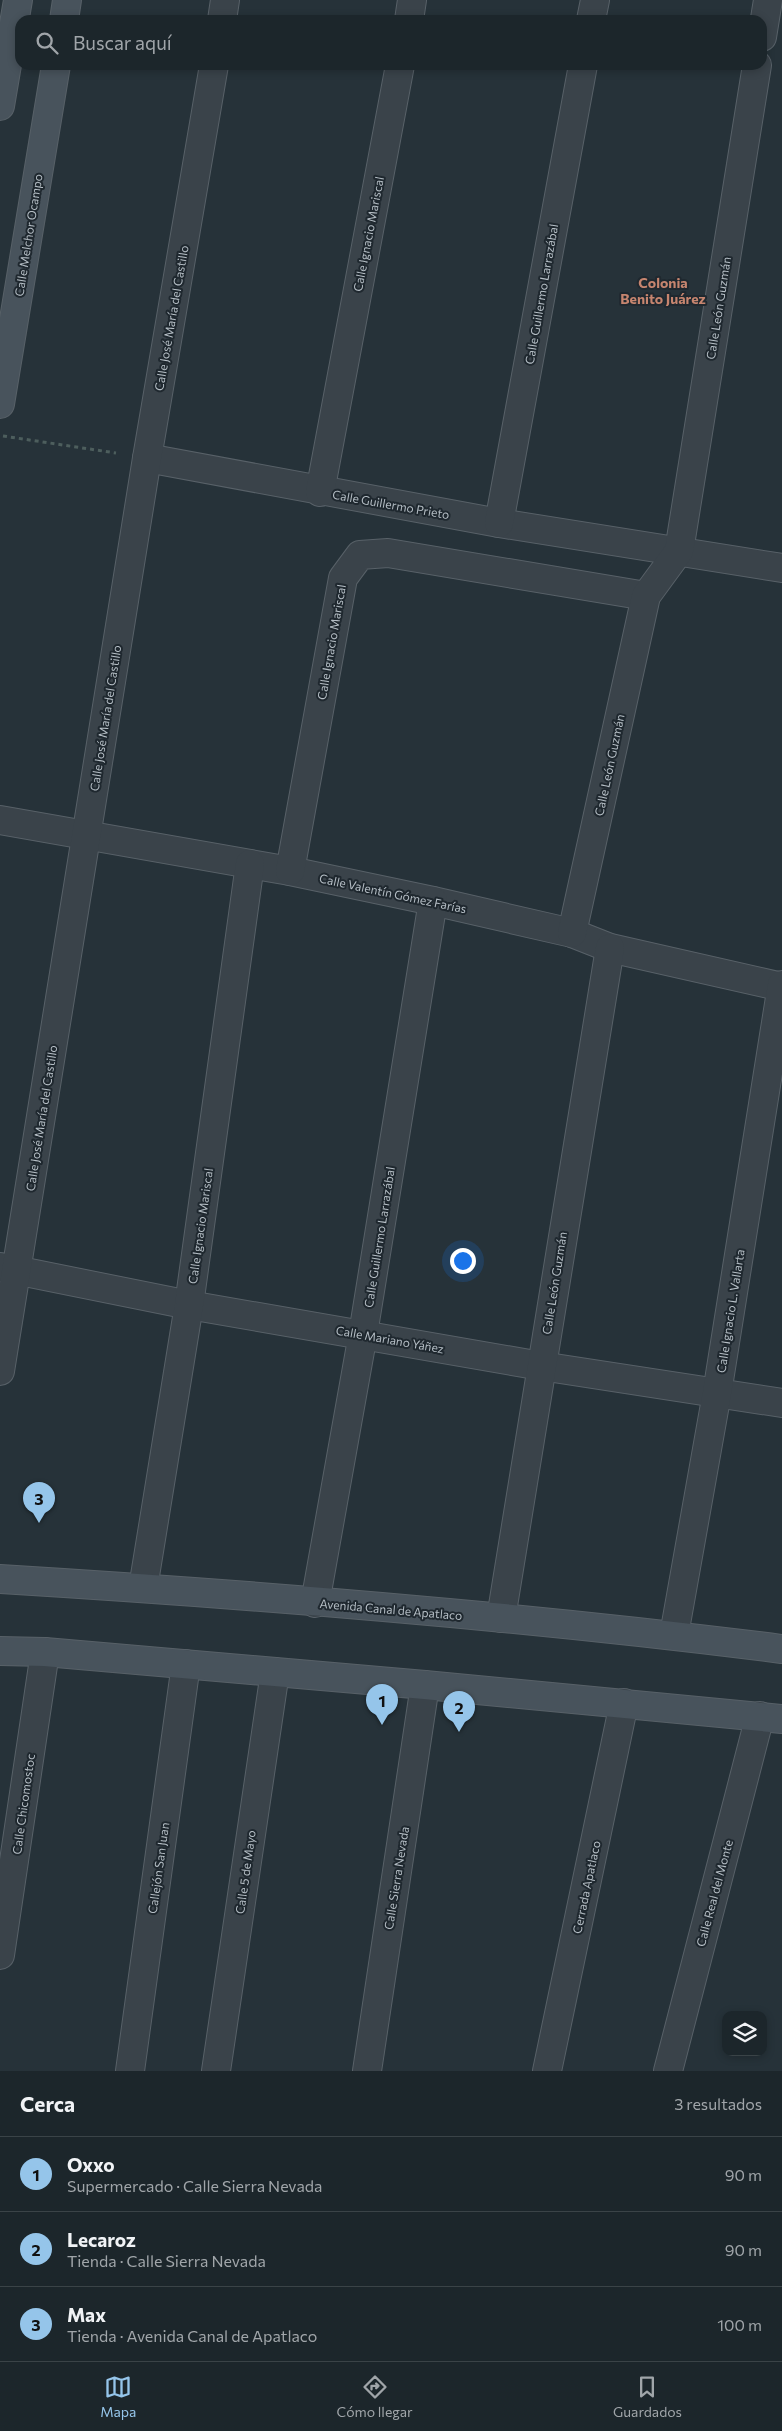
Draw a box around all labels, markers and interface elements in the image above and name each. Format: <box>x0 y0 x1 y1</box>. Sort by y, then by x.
search box <box>15 15 767 70</box>
icon: search <box>33 29 61 57</box>
text: Buscar aquí <box>73 31 172 54</box>
street label: Calle Melchor Ocampo <box>11 173 45 297</box>
street label: Calle Ignacio Mariscal <box>350 175 386 293</box>
street label: Calle Guillermo Larrazábal <box>522 223 560 365</box>
street label: Calle José María del Castillo <box>151 244 192 392</box>
street label: Calle León Guzmán <box>703 256 733 360</box>
district label: Colonia Benito Juárez <box>620 274 706 307</box>
street label: Calle Guillermo Prieto <box>331 487 451 521</box>
street label: Calle Ignacio Mariscal <box>314 583 348 701</box>
street label: Calle José María del Castillo <box>87 644 124 792</box>
street label: Calle León Guzmán <box>591 713 627 817</box>
street label: Calle Valentín Gómez Farías <box>318 871 468 915</box>
street label: Calle José María del Castillo <box>23 1044 60 1192</box>
street label: Calle Guillermo Larrazábal <box>361 1166 397 1308</box>
street label: Calle Ignacio Mariscal <box>185 1167 215 1285</box>
street label: Calle León Guzmán <box>539 1231 569 1335</box>
your location <box>450 1248 476 1274</box>
street label: Calle Ignacio L. Vallarta <box>713 1248 747 1374</box>
street label: Calle Mariano Yáñez <box>335 1323 445 1355</box>
pin: 3 <box>23 1482 55 1523</box>
street label: Avenida Canal de Apatlaco <box>319 1596 463 1622</box>
pin: 1 <box>366 1684 398 1725</box>
pin: 2 <box>443 1691 475 1732</box>
street label: Calle Chicomostoc <box>9 1753 37 1855</box>
street label: Callejón San Juan <box>145 1821 172 1915</box>
street label: Calle Sierra Nevada <box>381 1825 411 1931</box>
street label: Calle 5 de Mayo <box>232 1829 258 1915</box>
street label: Calle Real del Monte <box>693 1838 735 1948</box>
street label: Cerrada Apatlaco <box>569 1839 603 1935</box>
map controls <box>722 2011 767 2056</box>
button: layers <box>722 2011 767 2056</box>
text: Cerca <box>20 2091 75 2116</box>
text: 3 resultados <box>674 2094 762 2113</box>
text: Oxxo <box>67 2153 115 2176</box>
text: 1 <box>32 2165 40 2184</box>
text: 90 m <box>725 2165 762 2184</box>
text: Supermercado · Calle Sierra Nevada <box>67 2176 322 2195</box>
text: Lecaroz <box>67 2228 136 2251</box>
text: 2 <box>31 2240 41 2259</box>
text: 90 m <box>725 2240 762 2259</box>
text: Tienda · Calle Sierra Nevada <box>67 2251 266 2270</box>
text: Max <box>67 2303 106 2326</box>
text: 3 <box>31 2315 41 2334</box>
text: 100 m <box>717 2315 762 2334</box>
text: Tienda · Avenida Canal de Apatlaco <box>67 2326 317 2345</box>
tab: Mapa <box>100 2373 136 2420</box>
tab: Cómo llegar <box>337 2373 413 2420</box>
tab: Guardados <box>613 2373 682 2420</box>

